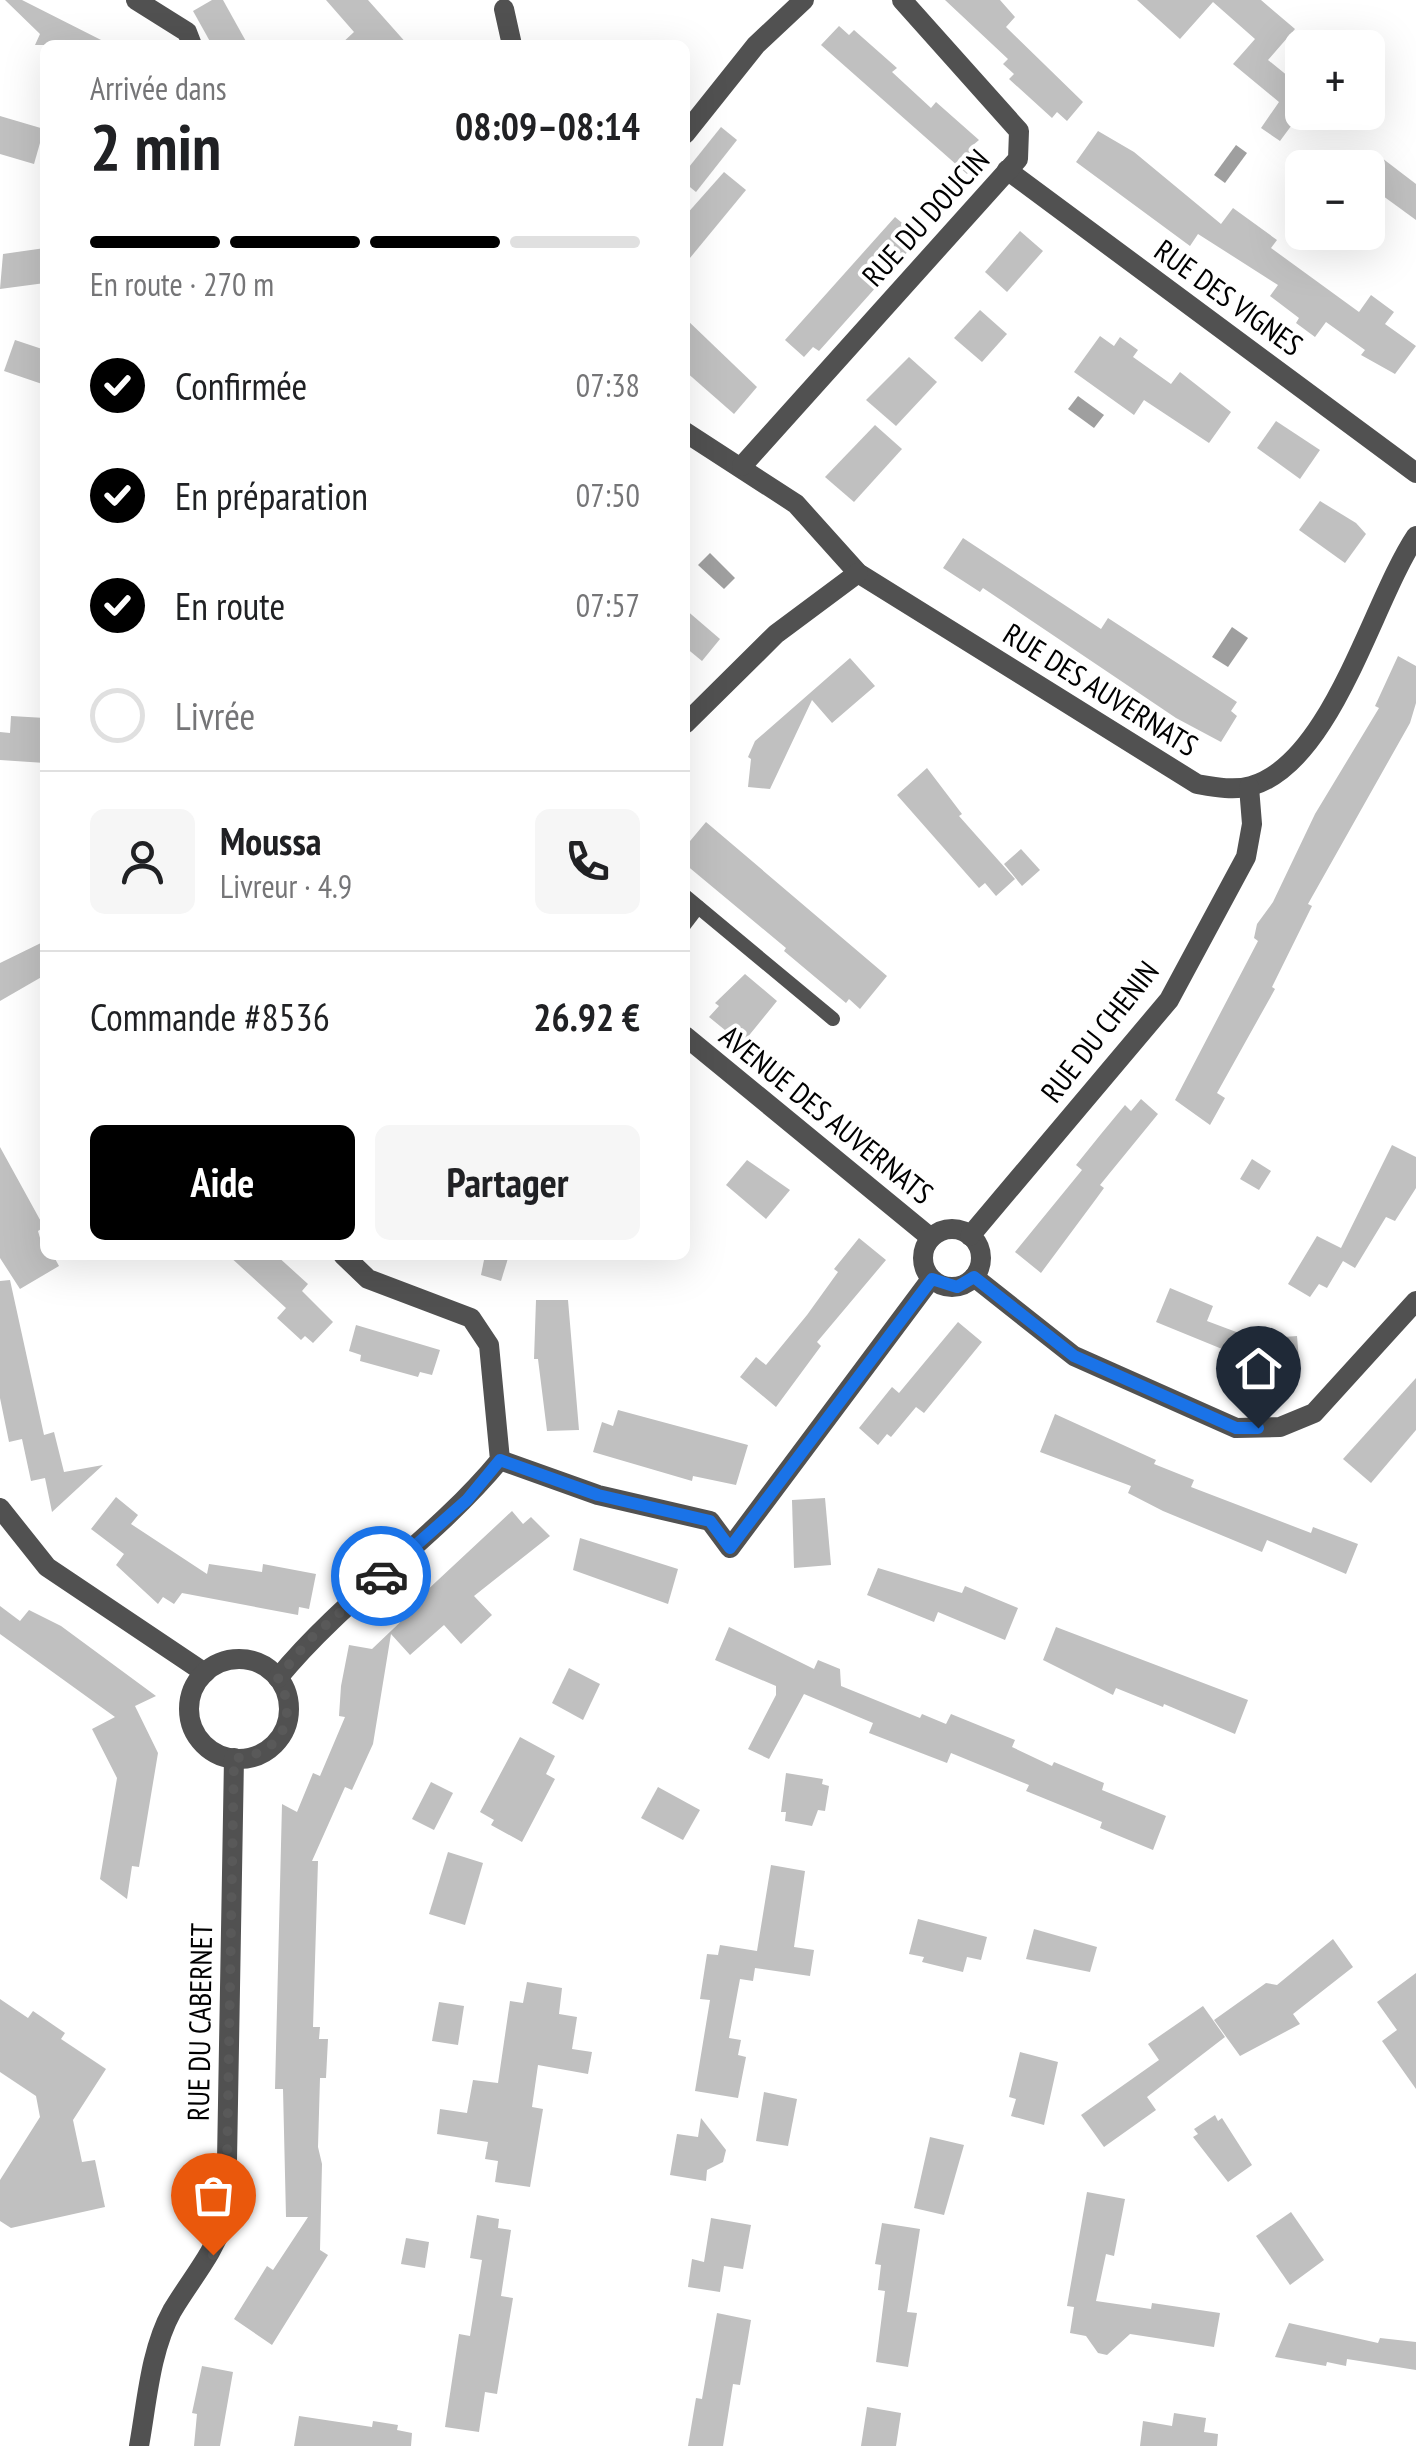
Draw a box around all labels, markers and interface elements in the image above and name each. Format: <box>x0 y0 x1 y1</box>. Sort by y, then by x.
map controls <box>1285 30 1385 250</box>
button: + <box>1285 30 1385 130</box>
text: Arrivée dans <box>90 67 227 109</box>
text: 08:09–08:14 <box>455 101 640 150</box>
text: 2 min <box>90 104 221 188</box>
street label: RUE DU DOUCIN <box>853 140 997 294</box>
button: − <box>1285 150 1385 250</box>
street label: RUE DES VIGNES <box>1147 230 1311 364</box>
text: En route · 270 m <box>90 263 274 305</box>
icon: check <box>90 358 145 413</box>
text: Confirmée <box>175 361 307 410</box>
text: 07:38 <box>576 364 640 406</box>
icon: check <box>90 468 145 523</box>
text: En préparation <box>175 471 368 520</box>
text: 07:50 <box>576 474 640 516</box>
icon: check <box>90 578 145 633</box>
text: En route <box>175 581 285 630</box>
text: 07:57 <box>576 584 640 626</box>
street label: RUE DES AUVERNATS <box>996 614 1206 764</box>
text: Livrée <box>175 691 255 740</box>
button: person <box>90 809 195 914</box>
button: phone <box>535 809 640 914</box>
text: Moussa <box>220 816 321 865</box>
text: Livreur · 4.9 <box>220 865 352 907</box>
street label: RUE DU CHENIN <box>1032 952 1166 1110</box>
text: Commande #8536 <box>90 992 330 1041</box>
text: 26.92 € <box>533 992 640 1041</box>
street label: AVENUE DES AUVERNATS <box>712 1016 942 1212</box>
button: Aide <box>90 1125 355 1240</box>
button: Partager <box>375 1125 640 1240</box>
pin <box>1216 1326 1301 1429</box>
icon: home <box>1231 1341 1286 1396</box>
courier <box>331 1526 431 1626</box>
icon: car <box>354 1549 409 1604</box>
street label: RUE DU CABERNET <box>178 1923 220 2121</box>
pin <box>171 2153 256 2256</box>
icon: bag <box>186 2168 241 2223</box>

